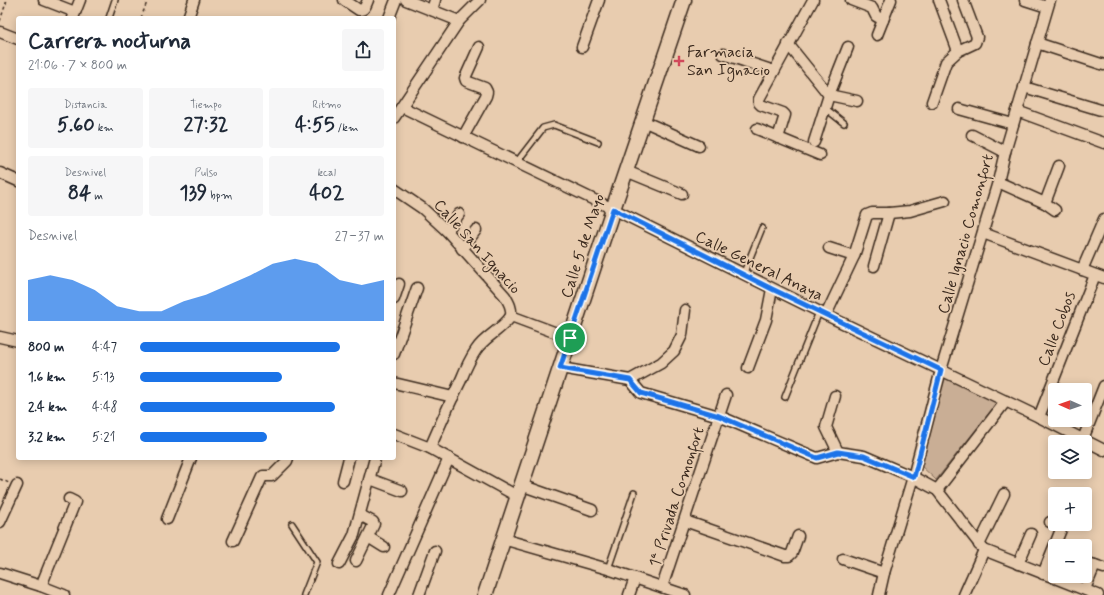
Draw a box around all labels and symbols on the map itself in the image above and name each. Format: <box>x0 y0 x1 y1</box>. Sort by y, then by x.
place label: Farmacia San Ignacio <box>687 42 770 82</box>
marker: Farmacia San Ignacio <box>674 56 684 66</box>
street label: Calle Ignacio Comonfort <box>933 152 1001 317</box>
street label: Calle 5 de Mayo <box>556 191 610 301</box>
street label: Calle San Ignacio <box>428 195 525 300</box>
street label: Calle General Anaya <box>692 226 827 306</box>
street label: Calle Cobos <box>1033 289 1081 369</box>
pin <box>553 321 587 355</box>
north arrow <box>1048 383 1092 427</box>
street label: 1ª Privada Comonfort <box>644 424 711 570</box>

